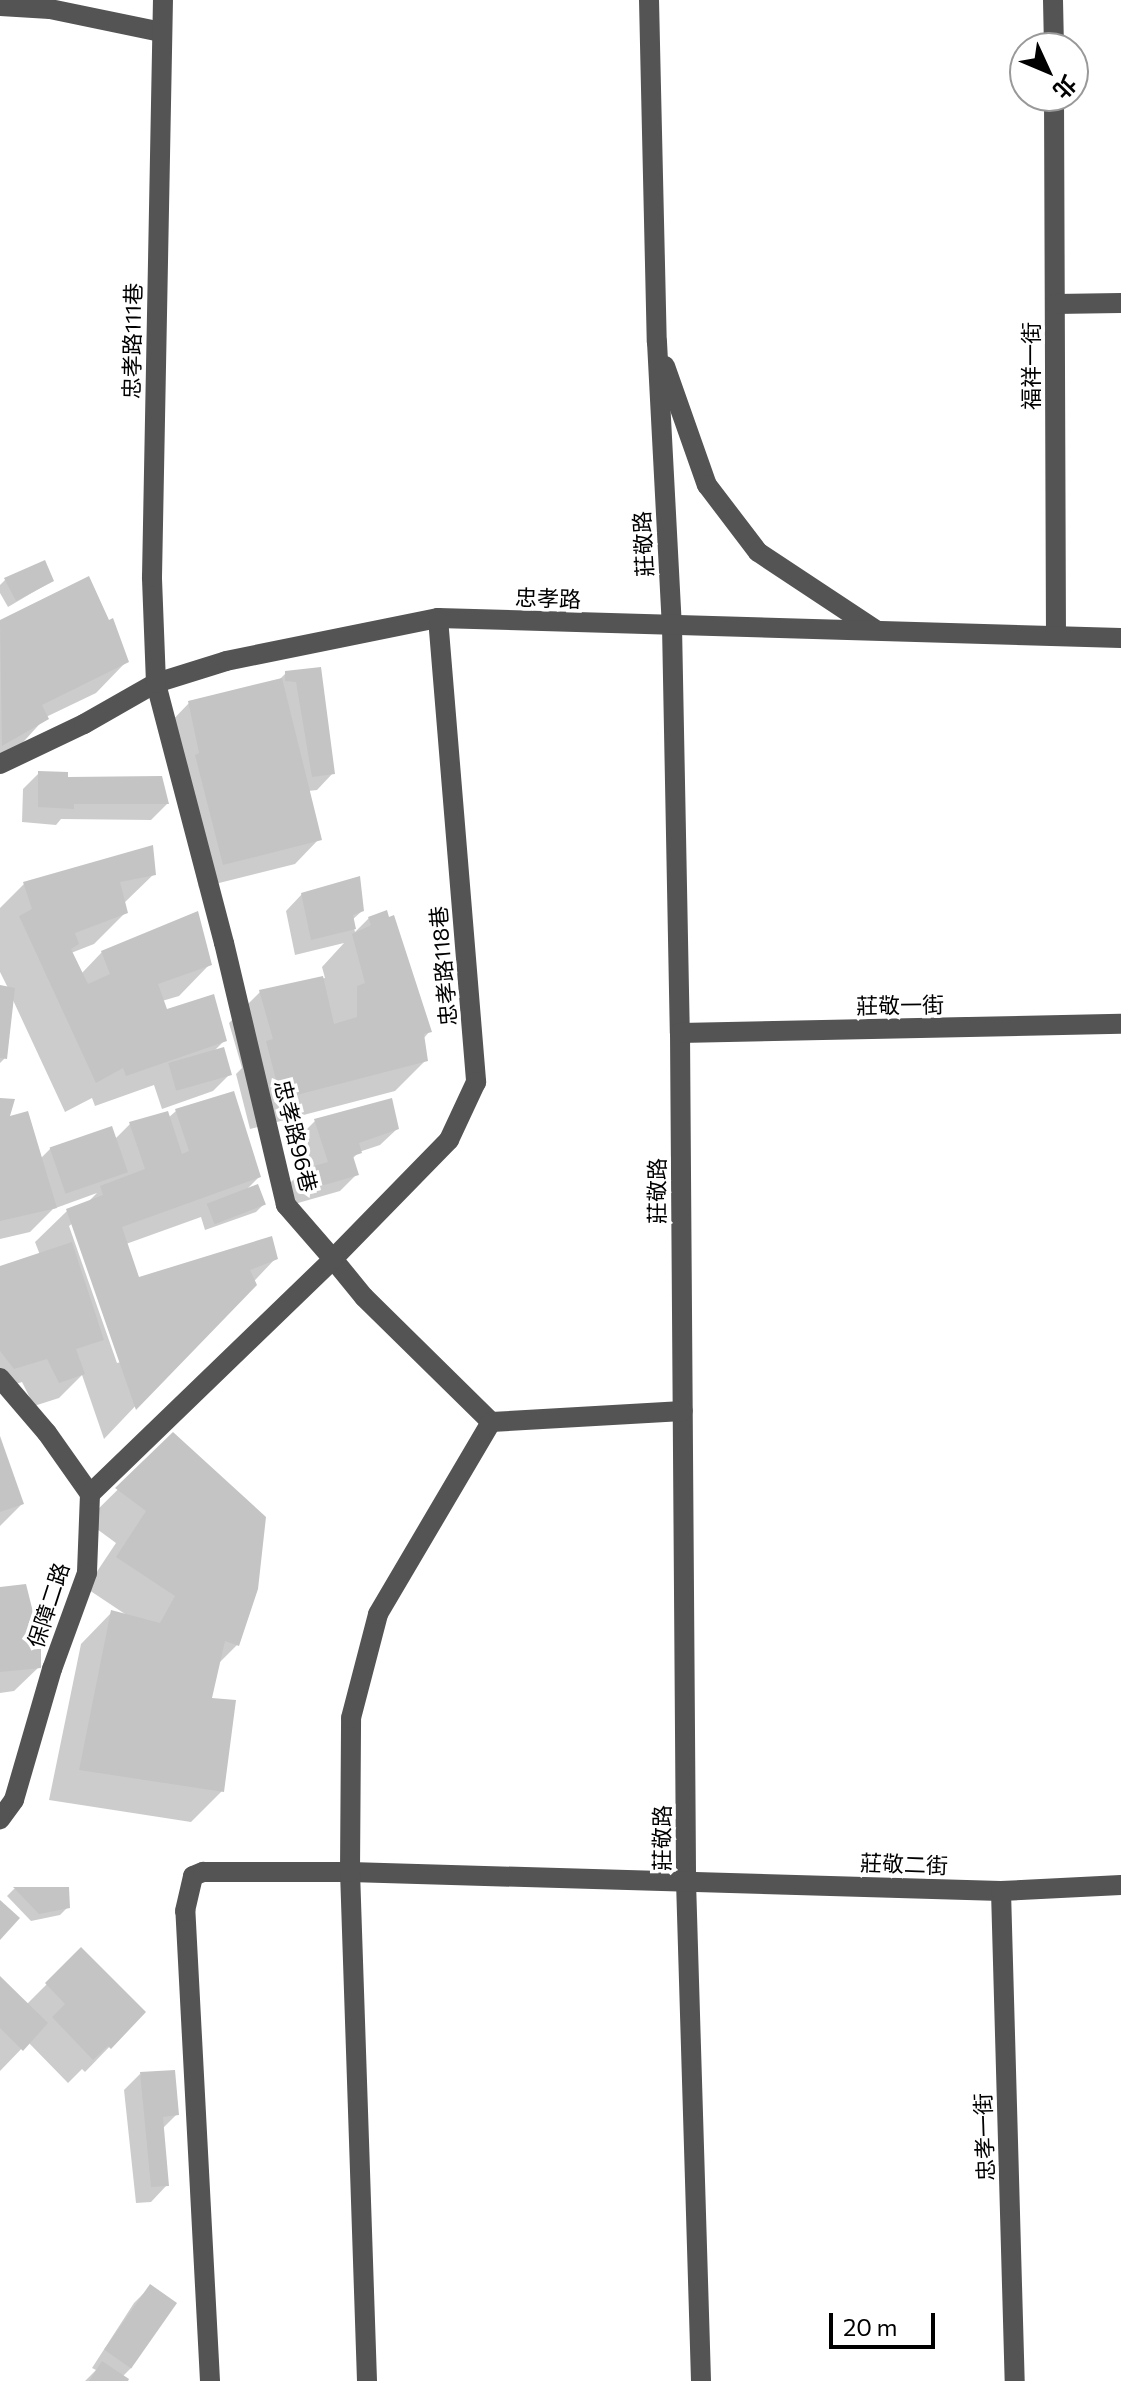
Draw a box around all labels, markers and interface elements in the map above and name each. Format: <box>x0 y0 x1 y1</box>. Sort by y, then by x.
north arrow <box>1009 32 1089 112</box>
text: 北 <box>1048 70 1083 105</box>
street label: 忠孝路111巷 <box>118 283 146 399</box>
street label: 福祥一街 <box>1018 322 1044 410</box>
street label: 莊敬路 <box>628 510 658 578</box>
street label: 忠孝路 <box>515 584 581 612</box>
street label: 忠孝路118巷 <box>425 905 461 1027</box>
street label: 莊敬一街 <box>856 991 944 1019</box>
street label: 忠孝路96巷 <box>269 1077 323 1195</box>
street label: 莊敬路 <box>644 1158 670 1224</box>
street label: 保障二路 <box>22 1559 74 1651</box>
street label: 莊敬路 <box>649 1805 675 1871</box>
street label: 莊敬二街 <box>860 1849 948 1879</box>
street label: 忠孝一街 <box>969 2093 999 2181</box>
scale bar <box>833 2297 939 2347</box>
text: 20 m <box>843 2312 897 2341</box>

